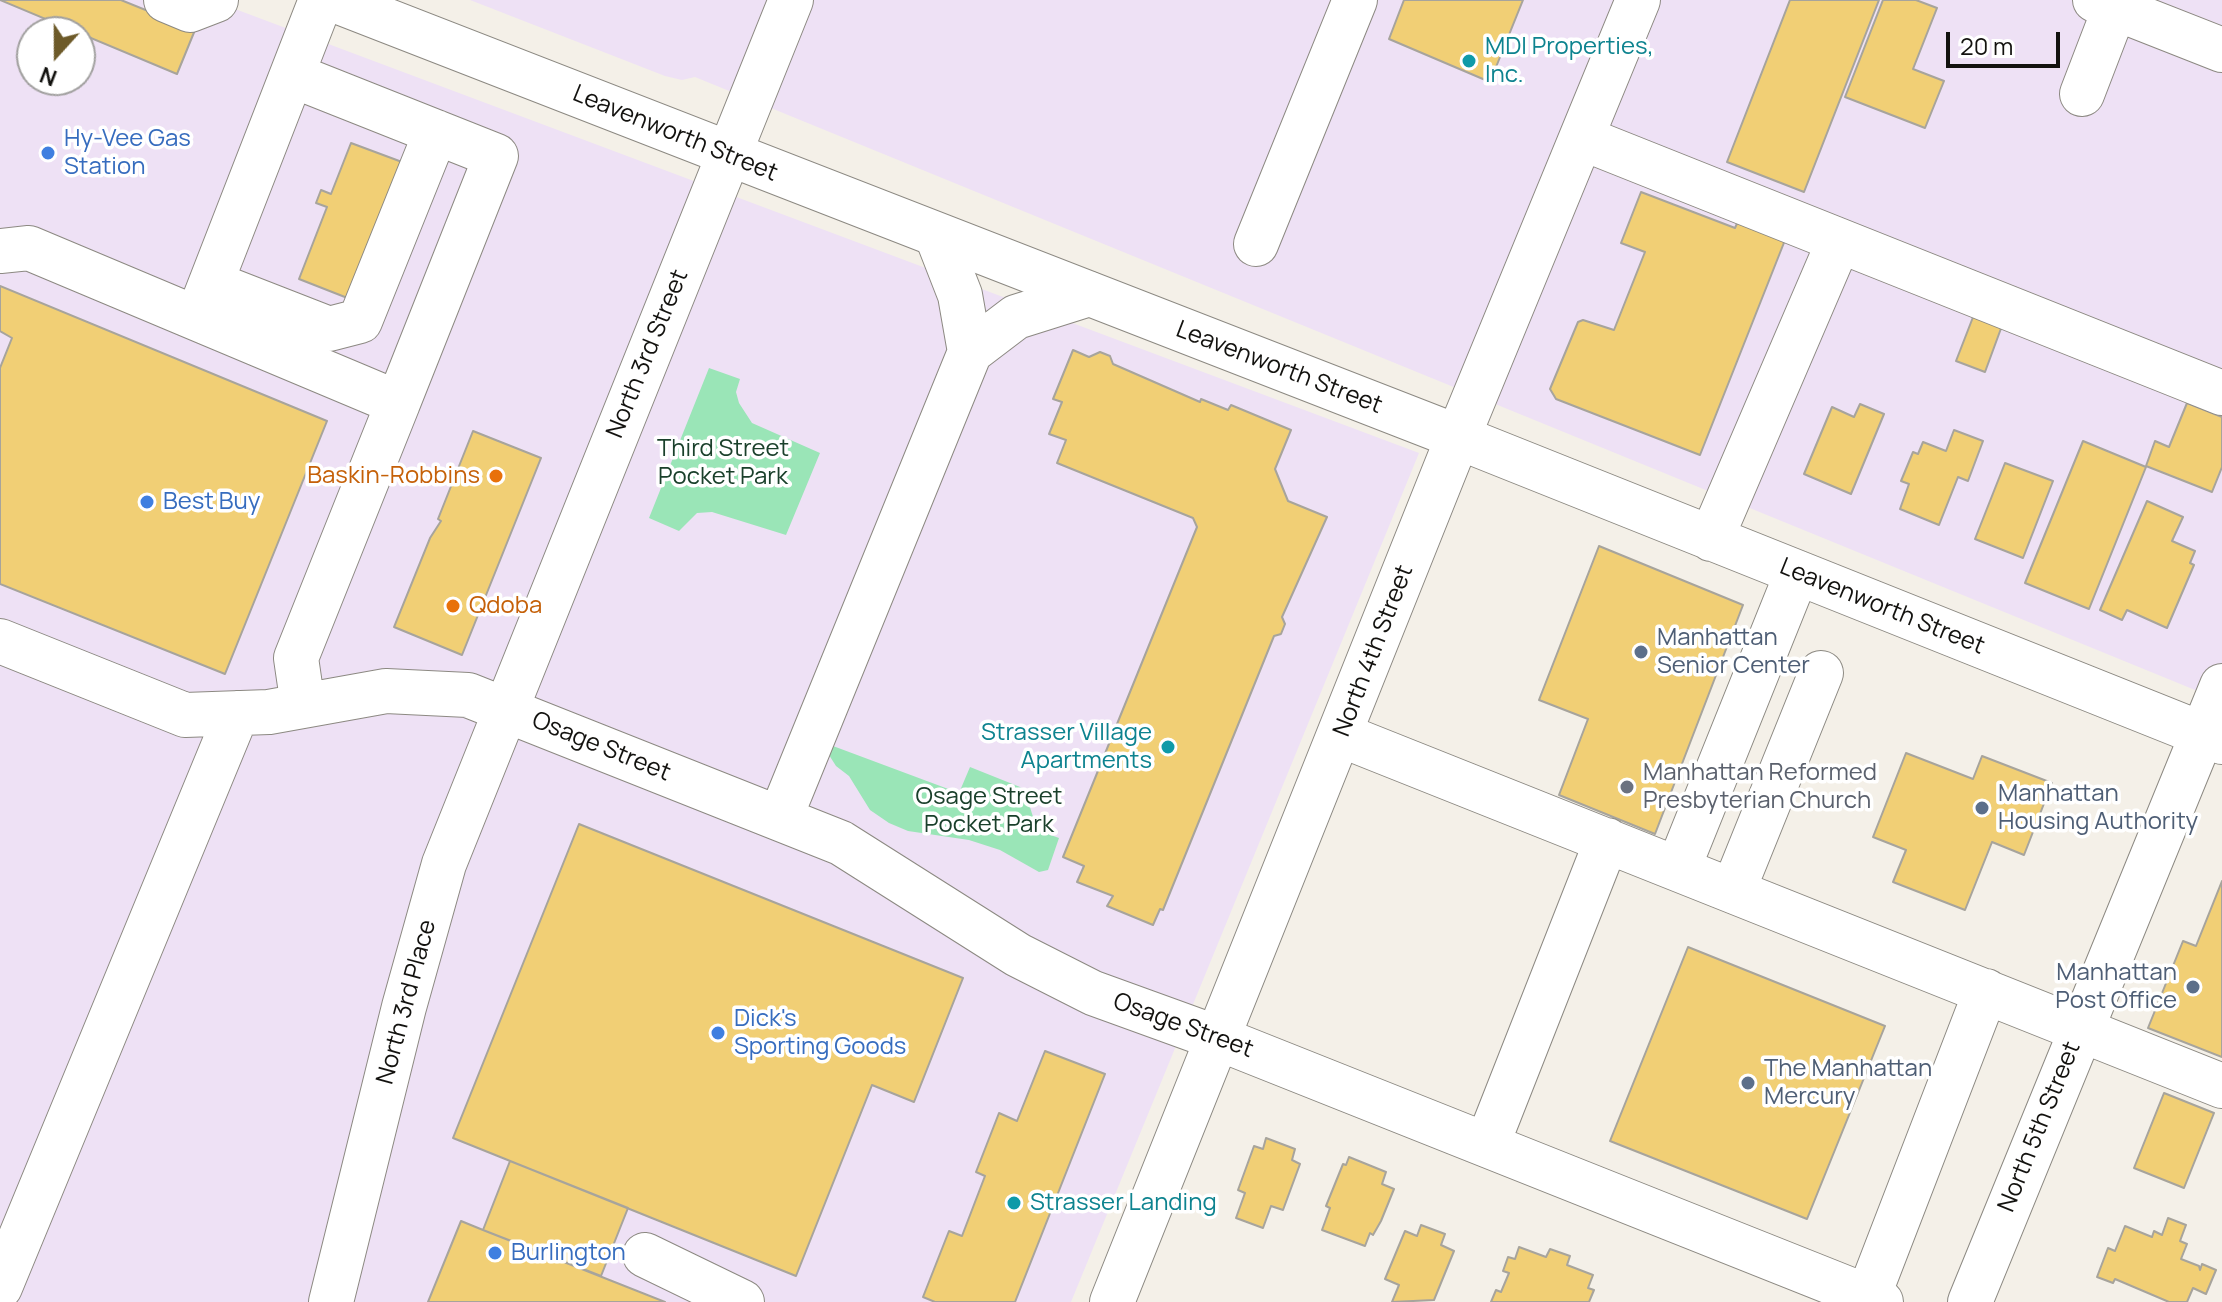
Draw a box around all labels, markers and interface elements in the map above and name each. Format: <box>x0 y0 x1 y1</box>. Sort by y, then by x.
north arrow <box>16 16 96 96</box>
scale bar <box>1950 16 2064 66</box>
text: 20 m <box>1960 29 2013 62</box>
place label: MDI Properties, Inc. <box>1485 33 1654 89</box>
marker: MDI Properties, Inc. <box>1460 52 1478 70</box>
text: N <box>35 60 61 93</box>
street label: Leavenworth Street <box>568 80 782 188</box>
place label: Hy-Vee Gas Station <box>64 125 191 181</box>
marker: Hy-Vee Gas Station <box>39 144 57 162</box>
street label: North 3rd Street <box>601 266 695 442</box>
street label: Leavenworth Street <box>1172 315 1386 421</box>
park label: Third Street Pocket Park <box>657 435 789 491</box>
place label: Baskin-Robbins <box>307 462 480 490</box>
marker: Baskin-Robbins <box>487 467 505 485</box>
place label: Best Buy <box>163 488 260 516</box>
marker: Best Buy <box>138 493 156 511</box>
street label: Leavenworth Street <box>1775 553 1989 661</box>
street label: North 4th Street <box>1328 561 1420 741</box>
place label: Qdoba <box>469 592 542 620</box>
marker: Qdoba <box>444 597 462 615</box>
place label: Manhattan Senior Center <box>1657 624 1810 680</box>
marker: Manhattan Senior Center <box>1632 643 1650 661</box>
street label: Osage Street <box>528 706 674 788</box>
place label: Strasser Village Apartments <box>981 719 1152 775</box>
marker: Strasser Village Apartments <box>1159 738 1177 756</box>
place label: Manhattan Reformed Presbyterian Church <box>1643 759 1877 815</box>
marker: Manhattan Reformed Presbyterian Church <box>1618 778 1636 796</box>
place label: Manhattan Housing Authority <box>1998 780 2198 836</box>
park label: Osage Street Pocket Park <box>916 783 1062 839</box>
marker: Manhattan Housing Authority <box>1973 799 1991 817</box>
street label: North 3rd Place <box>371 917 443 1087</box>
place label: Manhattan Post Office <box>2055 959 2177 1015</box>
marker: Manhattan Post Office <box>2184 978 2202 996</box>
street label: Osage Street <box>1109 987 1257 1065</box>
place label: Dick's Sporting Goods <box>734 1005 906 1061</box>
marker: Dick's Sporting Goods <box>709 1024 727 1042</box>
street label: North 5th Street <box>1993 1038 2087 1216</box>
place label: The Manhattan Mercury <box>1764 1055 1932 1111</box>
marker: The Manhattan Mercury <box>1739 1074 1757 1092</box>
place label: Strasser Landing <box>1030 1189 1217 1217</box>
marker: Strasser Landing <box>1005 1194 1023 1212</box>
place label: Burlington <box>511 1239 626 1267</box>
marker: Burlington <box>486 1244 504 1262</box>

